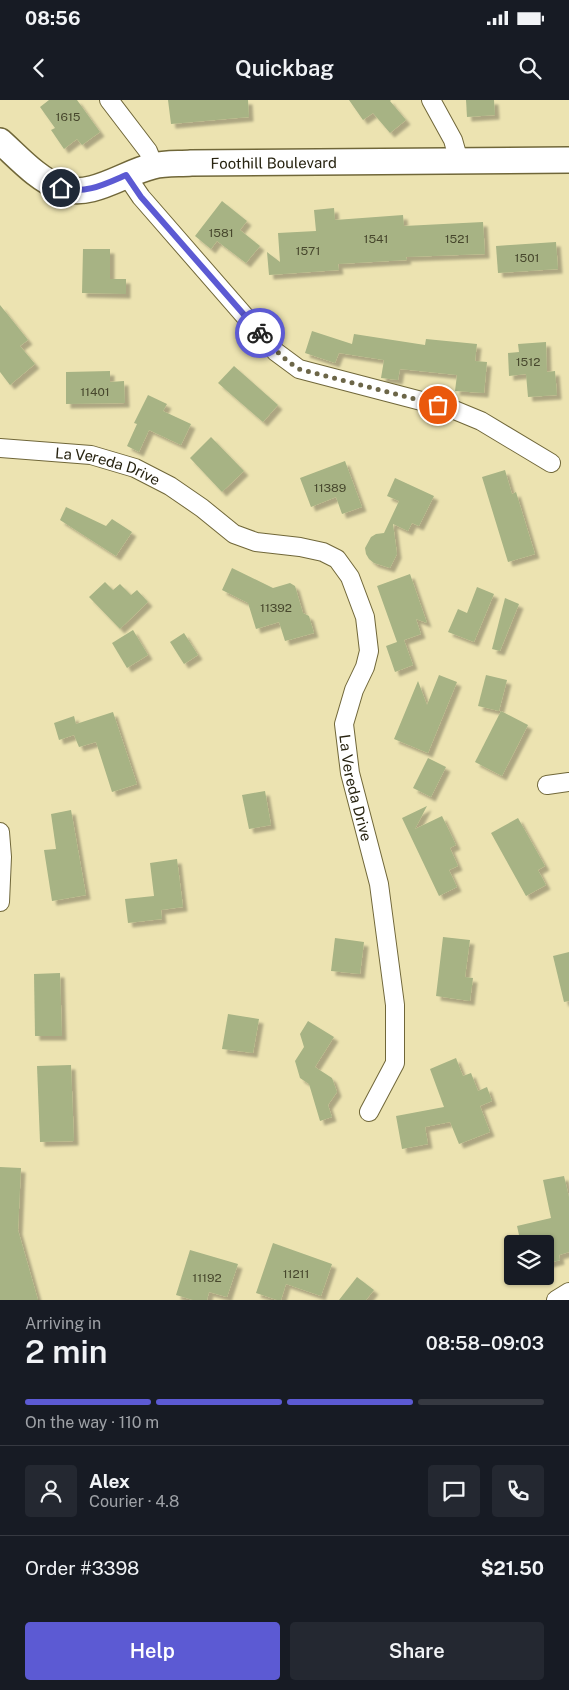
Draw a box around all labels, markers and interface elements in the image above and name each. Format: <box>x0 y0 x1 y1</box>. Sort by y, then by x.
text: 08:56 <box>25 7 80 29</box>
icon: back <box>25 54 53 82</box>
icon: search <box>516 54 544 82</box>
text: Quickbag <box>235 55 334 81</box>
house number: 1615 <box>56 110 81 124</box>
street label: Foothill Boulevard <box>210 153 337 171</box>
pin <box>40 167 82 209</box>
icon: home <box>47 174 75 202</box>
house number: 1581 <box>208 226 234 240</box>
house number: 1541 <box>364 232 389 246</box>
house number: 1521 <box>445 232 469 246</box>
house number: 1571 <box>296 244 320 258</box>
house number: 1501 <box>515 251 539 265</box>
courier <box>235 308 285 358</box>
icon: bike <box>246 319 274 347</box>
house number: 1512 <box>516 355 540 369</box>
pin <box>417 384 459 426</box>
house number: 11401 <box>80 385 110 399</box>
icon: bag <box>424 391 452 419</box>
street label: La Vereda Drive <box>55 444 163 488</box>
house number: 11389 <box>314 481 346 495</box>
house number: 11392 <box>260 601 292 615</box>
street label: La Vereda Drive <box>337 733 376 843</box>
map controls <box>504 1235 554 1285</box>
button: layers <box>504 1235 554 1285</box>
house number: 11211 <box>283 1267 309 1281</box>
house number: 11192 <box>192 1271 222 1285</box>
text: Arriving in <box>25 1314 101 1333</box>
text: 08:58–09:03 <box>426 1332 544 1354</box>
text: 2 min <box>25 1333 108 1370</box>
text: On the way · 110 m <box>25 1413 159 1432</box>
button: person <box>25 1465 77 1517</box>
button: chat <box>428 1465 480 1517</box>
button: phone <box>492 1465 544 1517</box>
text: Alex <box>89 1470 130 1492</box>
text: Courier · 4.8 <box>89 1492 179 1511</box>
text: Order #3398 <box>25 1557 139 1579</box>
text: $21.50 <box>481 1557 544 1579</box>
button: Help <box>25 1622 280 1680</box>
button: Share <box>290 1622 544 1680</box>

